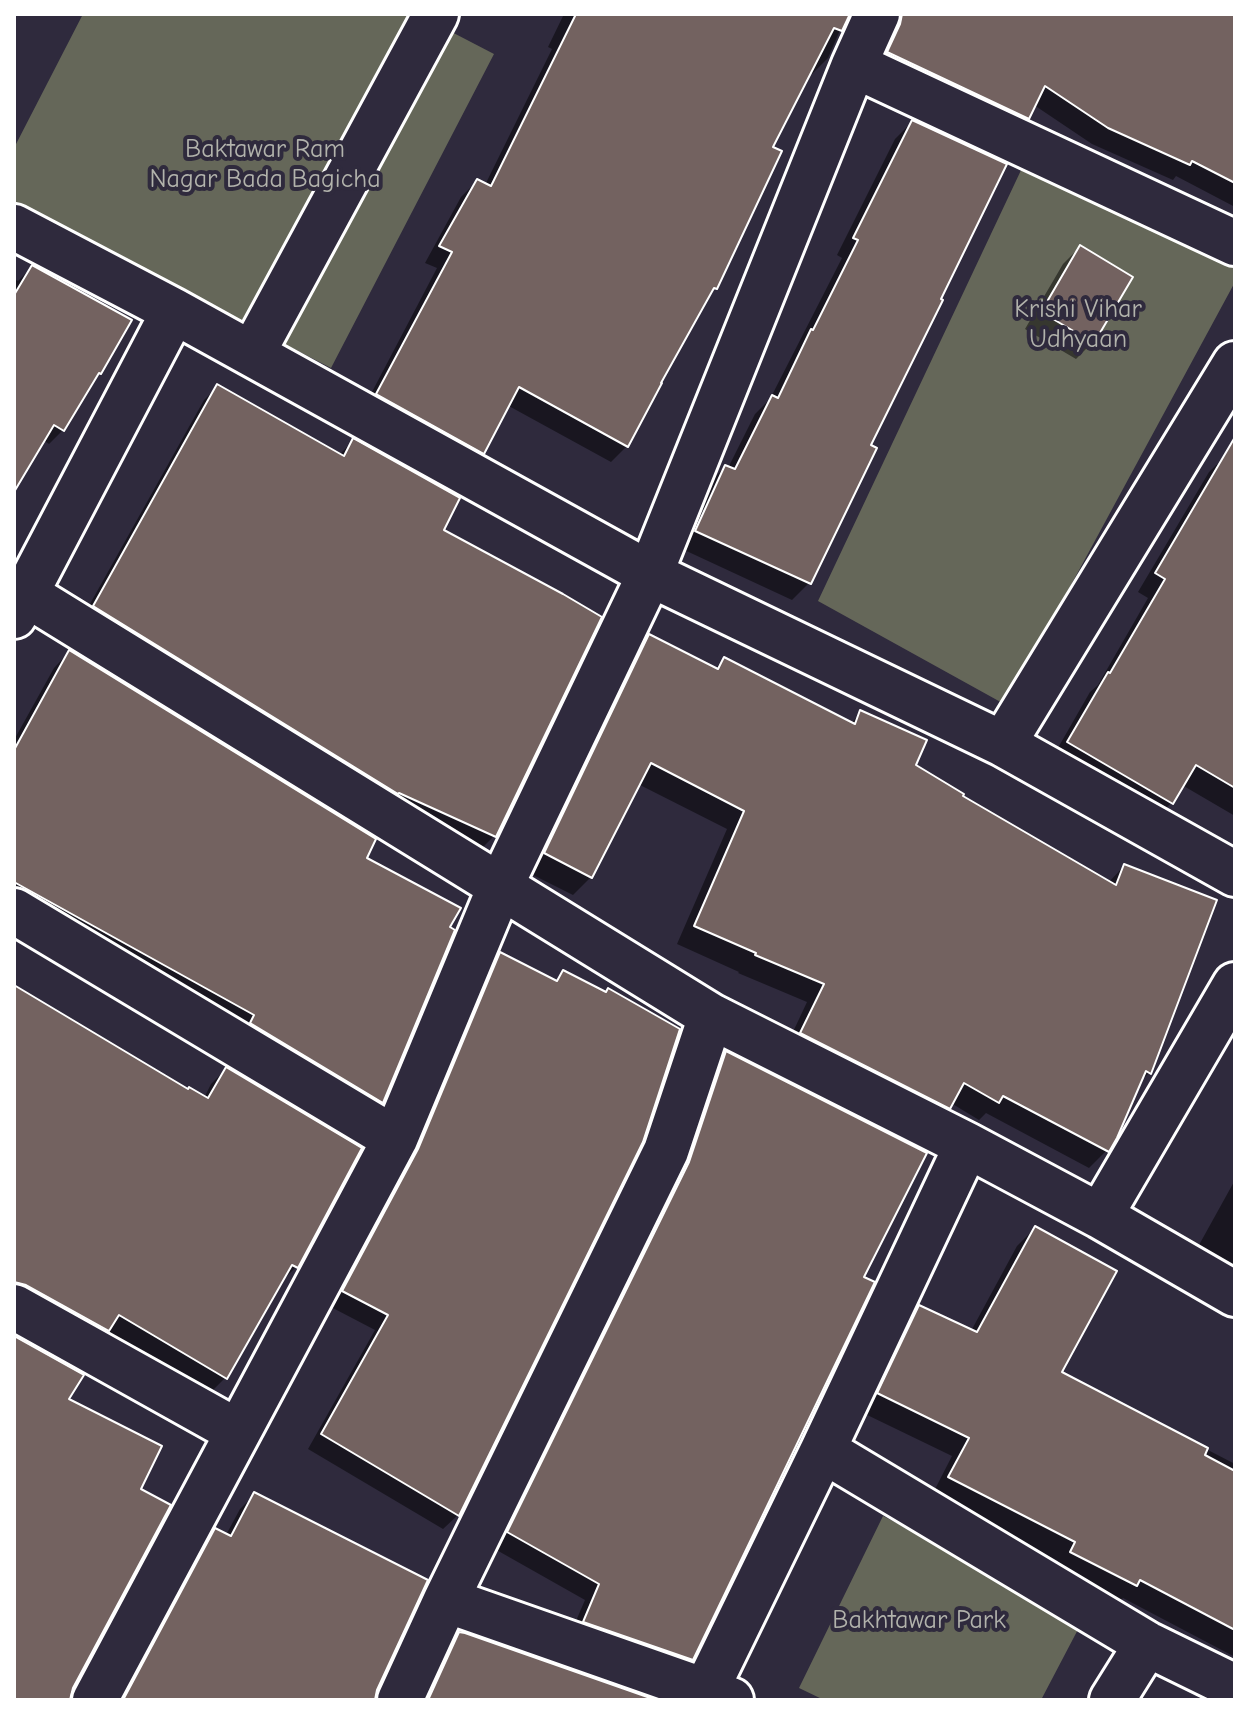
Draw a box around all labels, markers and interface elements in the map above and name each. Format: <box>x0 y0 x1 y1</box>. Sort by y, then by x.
park label: Baktawar Ram Nagar Bada Bagicha <box>149 134 381 196</box>
park label: Krishi Vihar Udhyaan <box>1014 294 1142 356</box>
park label: Bakhtawar Park <box>832 1605 1006 1637</box>

